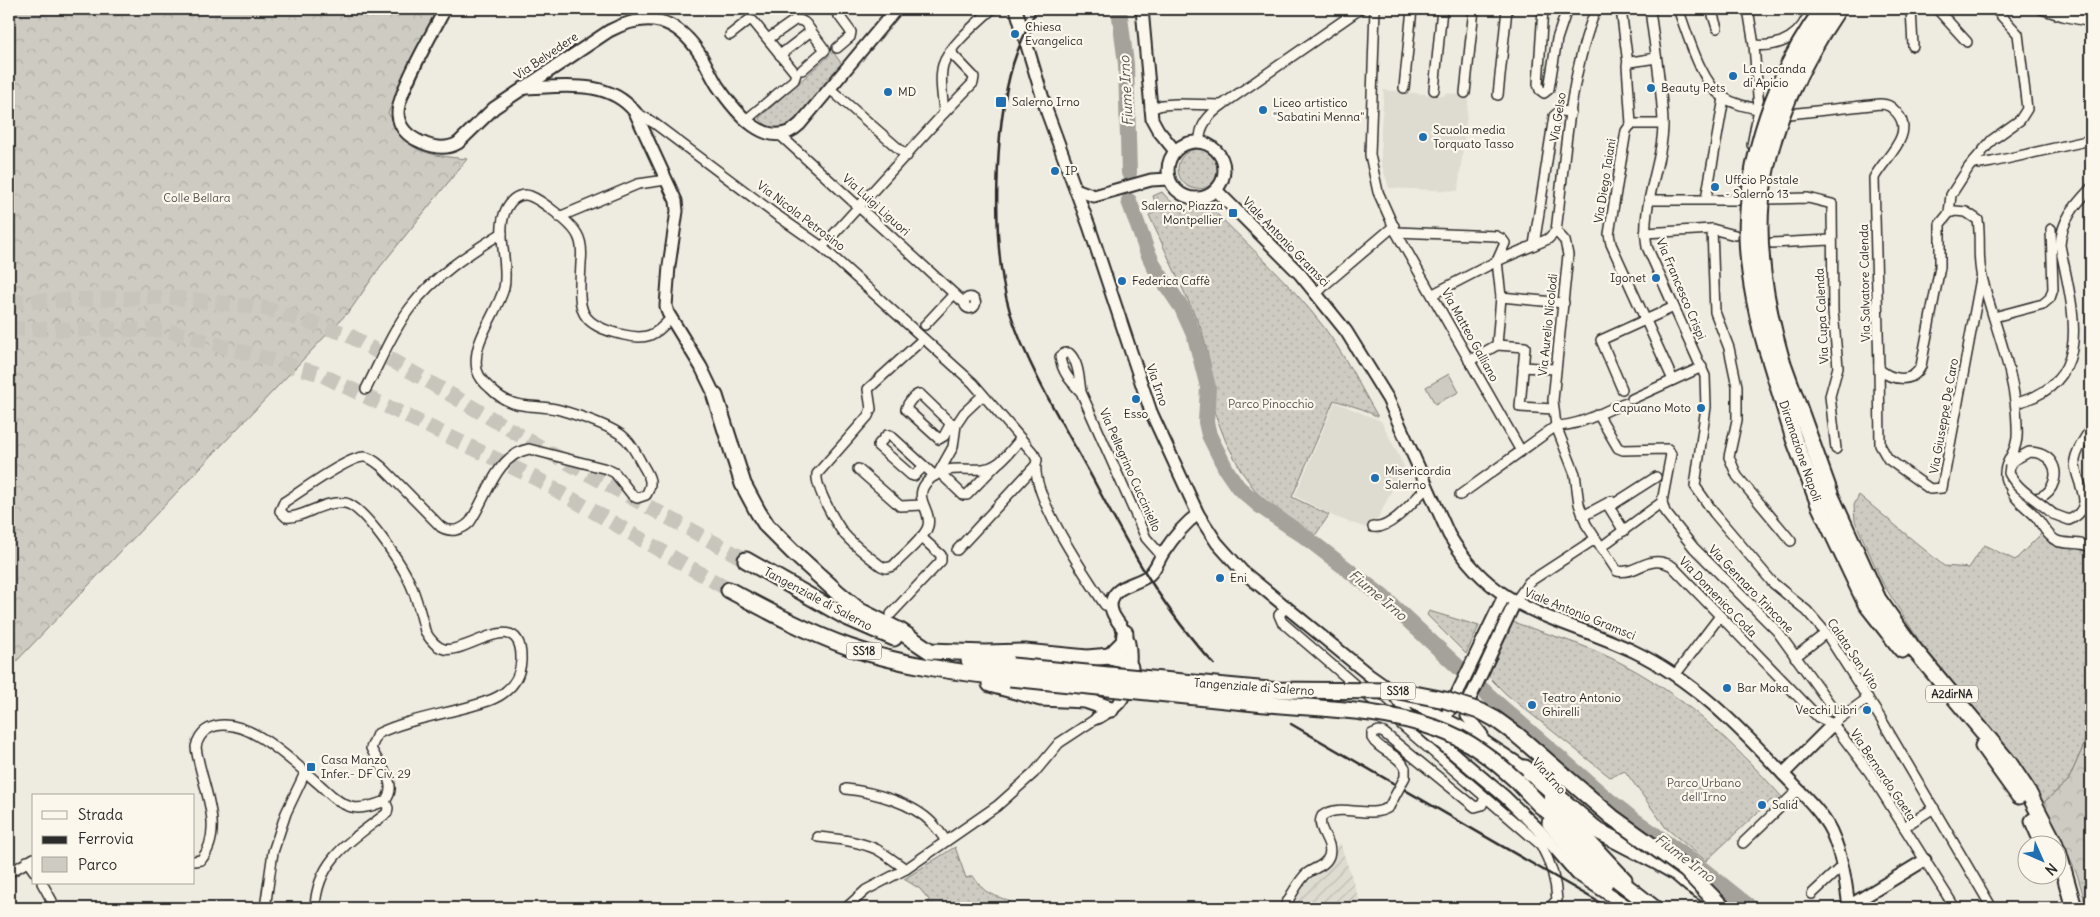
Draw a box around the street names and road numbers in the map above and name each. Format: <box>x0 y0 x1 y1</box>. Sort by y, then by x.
street label: Via Belvedere <box>511 29 580 82</box>
street label: Via Gelso <box>1546 91 1569 143</box>
street label: Via Diego Taiani <box>1590 138 1619 224</box>
street label: Via Luigi Liguori <box>840 170 913 239</box>
street label: Via Nicola Petrosino <box>754 178 849 254</box>
street label: Viale Antonio Gramsci <box>1240 194 1333 290</box>
street label: Via Salvatore Calenda <box>1856 224 1873 342</box>
street label: Via Francesco Crispi <box>1653 236 1710 342</box>
street label: Via Cupa Calenda <box>1811 268 1831 364</box>
street label: Via Aurelio Nicolodi <box>1535 273 1560 377</box>
street label: Via Matteo Galliano <box>1439 285 1502 384</box>
street label: Via Giuseppe De Caro <box>1926 357 1961 475</box>
street label: Via Irno <box>1143 362 1172 408</box>
street label: Diramazione Napoli <box>1776 398 1825 503</box>
street label: Via Pellegrino Cucciniello <box>1096 406 1165 534</box>
street label: Via Gennaro Trincone <box>1706 542 1797 636</box>
street label: Via Domenico Coda <box>1676 553 1761 640</box>
street label: Tangenziale di Salerno <box>761 564 875 634</box>
street label: Viale Antonio Gramsci <box>1522 584 1638 643</box>
street label: Calata San Vito <box>1824 615 1883 692</box>
road number: SS18 <box>846 642 882 659</box>
street label: Tangenziale di Salerno <box>1193 675 1315 698</box>
road number: SS18 <box>1380 682 1416 699</box>
road number: A2dirNA <box>1926 686 1978 702</box>
street label: Via Bernardo Gaeta <box>1847 726 1920 823</box>
street label: Via Irno <box>1529 754 1570 797</box>

